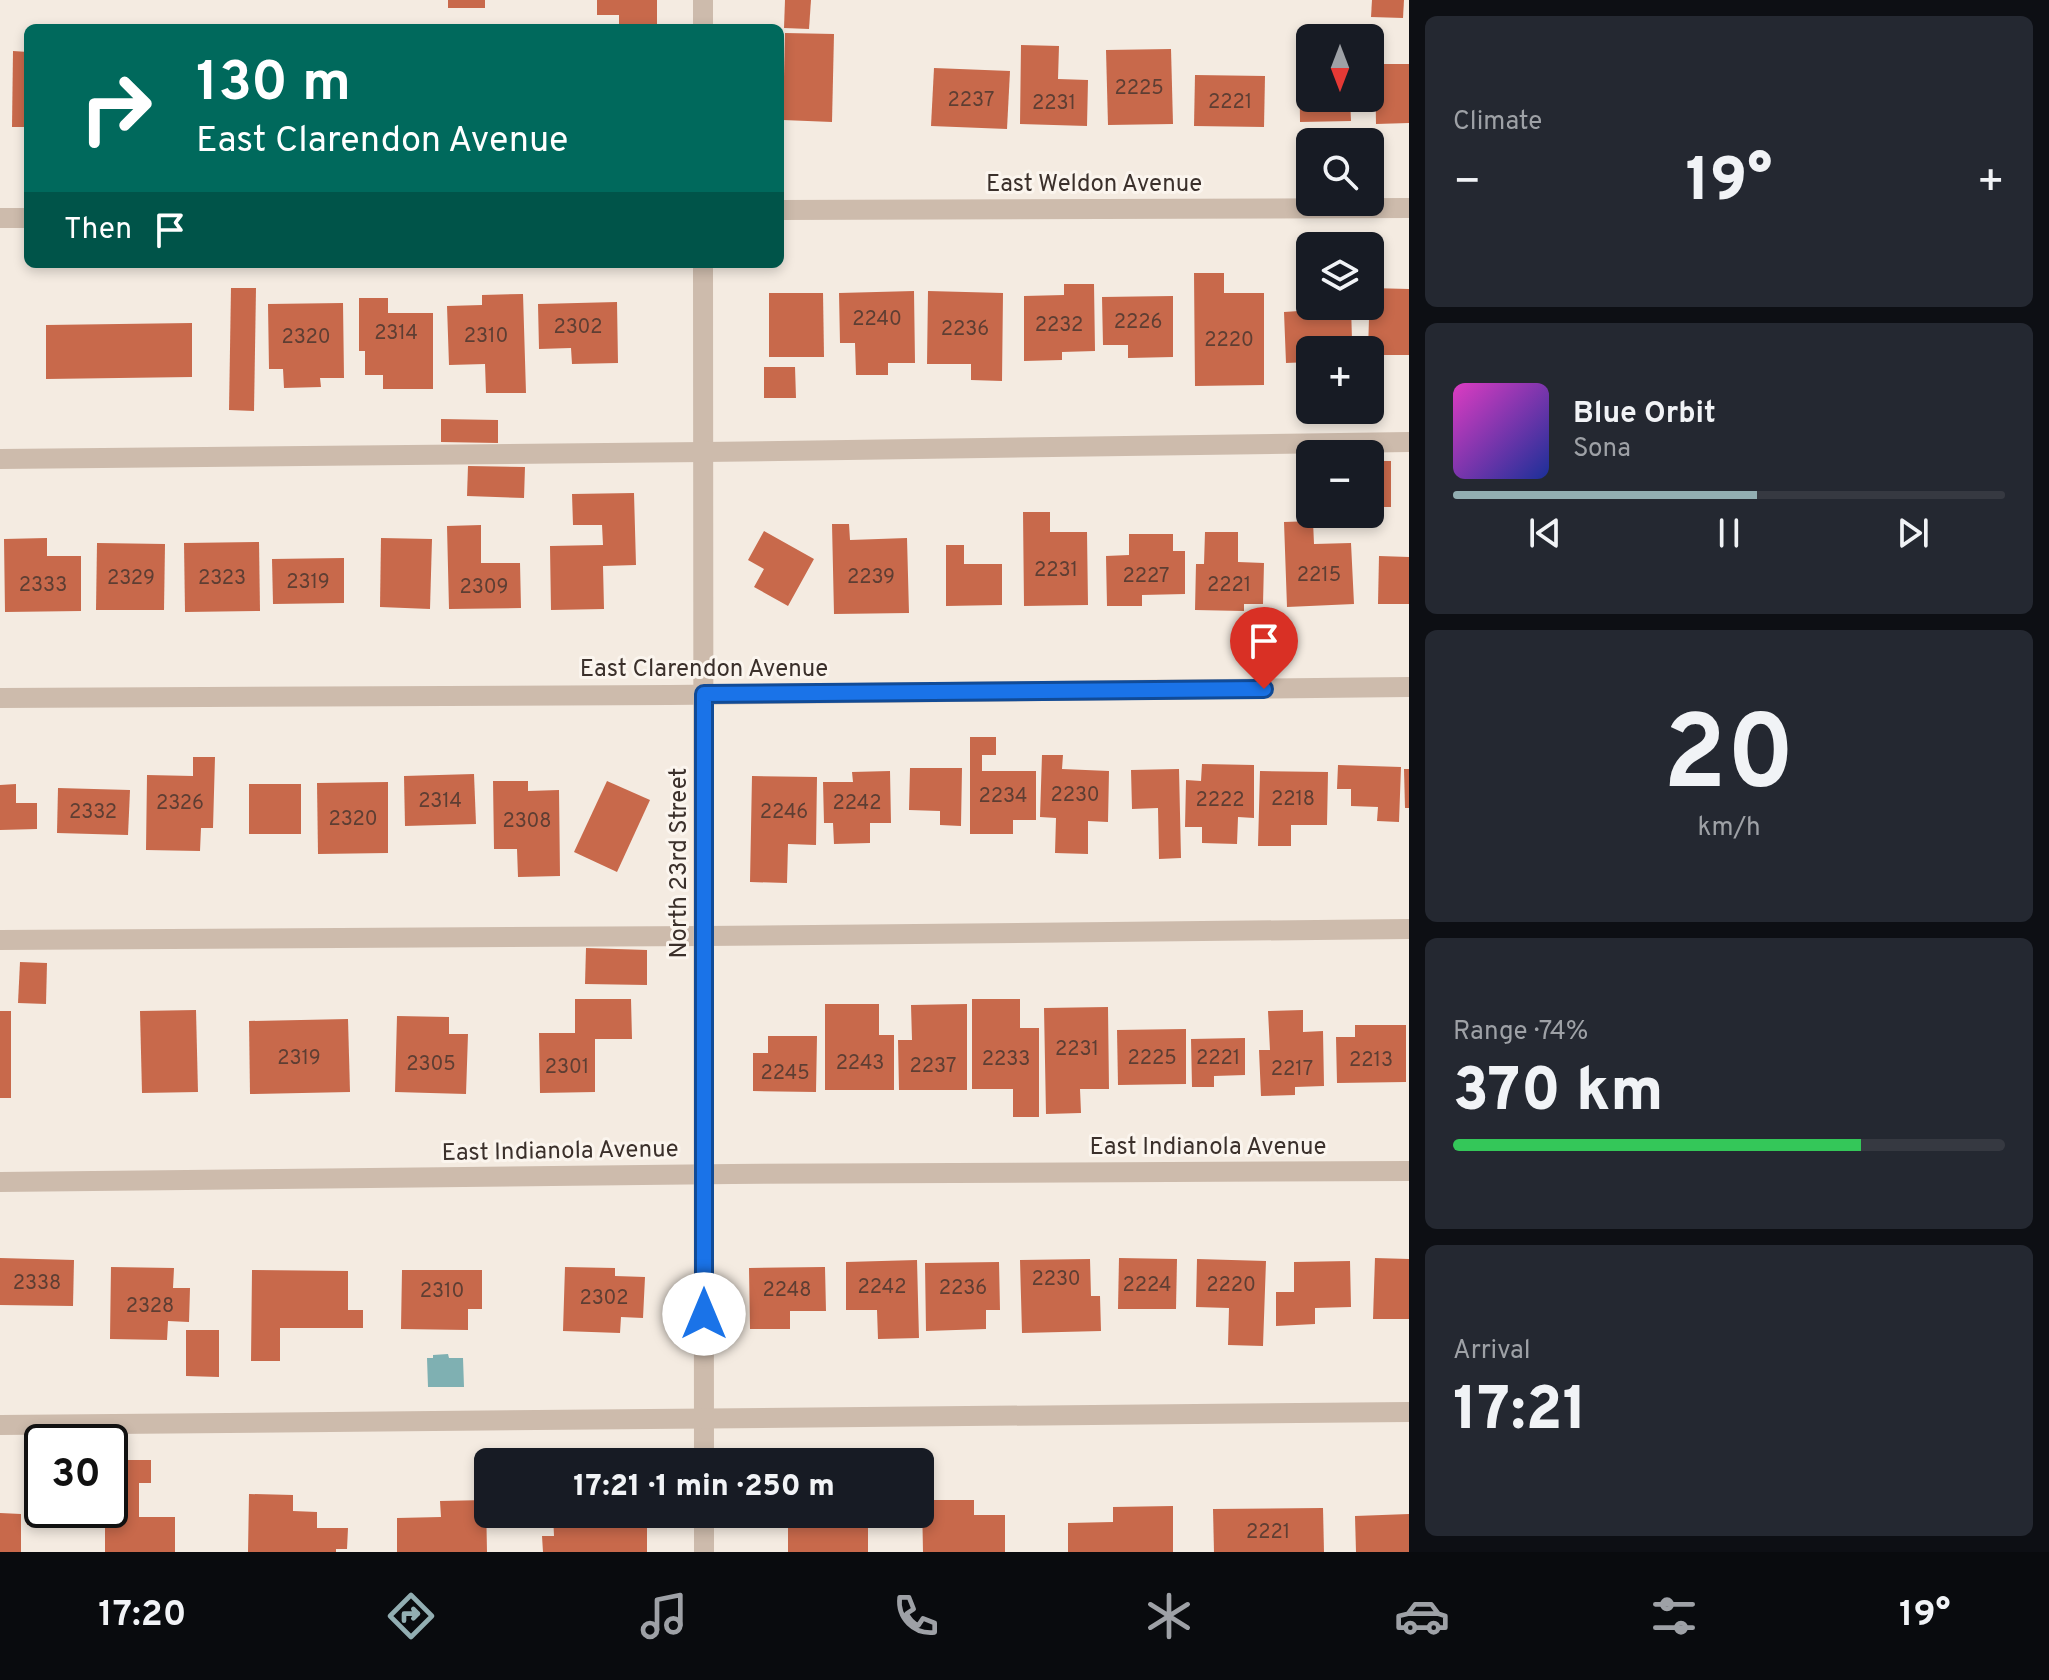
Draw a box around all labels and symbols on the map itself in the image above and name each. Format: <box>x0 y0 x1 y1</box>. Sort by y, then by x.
north arrow <box>1296 24 1384 112</box>
house number: 2225 <box>1114 76 1164 102</box>
house number: 2237 <box>948 88 994 114</box>
house number: 2221 <box>1208 90 1252 116</box>
house number: 2231 <box>1032 91 1076 117</box>
street label: East Weldon Avenue <box>986 170 1202 200</box>
house number: 2240 <box>852 307 902 333</box>
house number: 2226 <box>1114 310 1162 336</box>
house number: 2232 <box>1035 313 1083 339</box>
house number: 2302 <box>553 315 603 341</box>
house number: 2236 <box>941 317 989 343</box>
house number: 2314 <box>374 321 418 347</box>
house number: 2310 <box>464 324 508 350</box>
house number: 2320 <box>282 325 330 351</box>
house number: 2220 <box>1204 328 1254 354</box>
house number: 2231 <box>1034 558 1078 584</box>
house number: 2215 <box>1297 563 1341 589</box>
house number: 2227 <box>1123 564 1169 590</box>
house number: 2239 <box>847 565 895 591</box>
house number: 2329 <box>107 566 155 592</box>
house number: 2323 <box>198 566 246 592</box>
house number: 2319 <box>286 570 330 596</box>
house number: 2333 <box>19 573 67 599</box>
house number: 2221 <box>1207 573 1251 599</box>
house number: 2309 <box>460 575 508 601</box>
pin <box>1230 607 1298 689</box>
street label: East Clarendon Avenue <box>580 655 828 685</box>
street label: North 23rd Street <box>665 768 695 958</box>
house number: 2230 <box>1050 783 1100 809</box>
house number: 2234 <box>979 784 1027 810</box>
house number: 2218 <box>1271 787 1315 813</box>
house number: 2222 <box>1196 788 1244 814</box>
house number: 2314 <box>418 789 462 815</box>
house number: 2326 <box>156 791 204 817</box>
house number: 2242 <box>833 791 881 817</box>
house number: 2332 <box>69 800 117 826</box>
house number: 2246 <box>760 800 808 826</box>
house number: 2320 <box>329 807 377 833</box>
house number: 2308 <box>502 809 552 835</box>
house number: 2231 <box>1055 1037 1099 1063</box>
house number: 2319 <box>277 1046 321 1072</box>
house number: 2225 <box>1127 1046 1177 1072</box>
house number: 2221 <box>1196 1046 1240 1072</box>
house number: 2233 <box>982 1047 1030 1073</box>
house number: 2213 <box>1349 1048 1393 1074</box>
house number: 2243 <box>836 1051 884 1077</box>
house number: 2305 <box>406 1052 456 1078</box>
house number: 2237 <box>910 1054 956 1080</box>
house number: 2301 <box>545 1055 589 1081</box>
house number: 2217 <box>1271 1057 1313 1083</box>
house number: 2245 <box>760 1061 810 1087</box>
street label: East Indianola Avenue <box>1090 1133 1326 1163</box>
street label: East Indianola Avenue <box>441 1135 679 1169</box>
house number: 2230 <box>1031 1267 1081 1293</box>
house number: 2338 <box>13 1271 61 1297</box>
position arrow <box>662 1272 746 1356</box>
house number: 2224 <box>1123 1273 1171 1299</box>
house number: 2220 <box>1206 1273 1256 1299</box>
house number: 2242 <box>858 1275 906 1301</box>
house number: 2236 <box>939 1276 987 1302</box>
house number: 2248 <box>763 1278 811 1304</box>
house number: 2310 <box>420 1279 464 1305</box>
house number: 2302 <box>579 1286 629 1312</box>
house number: 2328 <box>126 1294 174 1320</box>
speed limit sign: 30 <box>24 1424 128 1528</box>
house number: 2221 <box>1246 1520 1290 1546</box>

